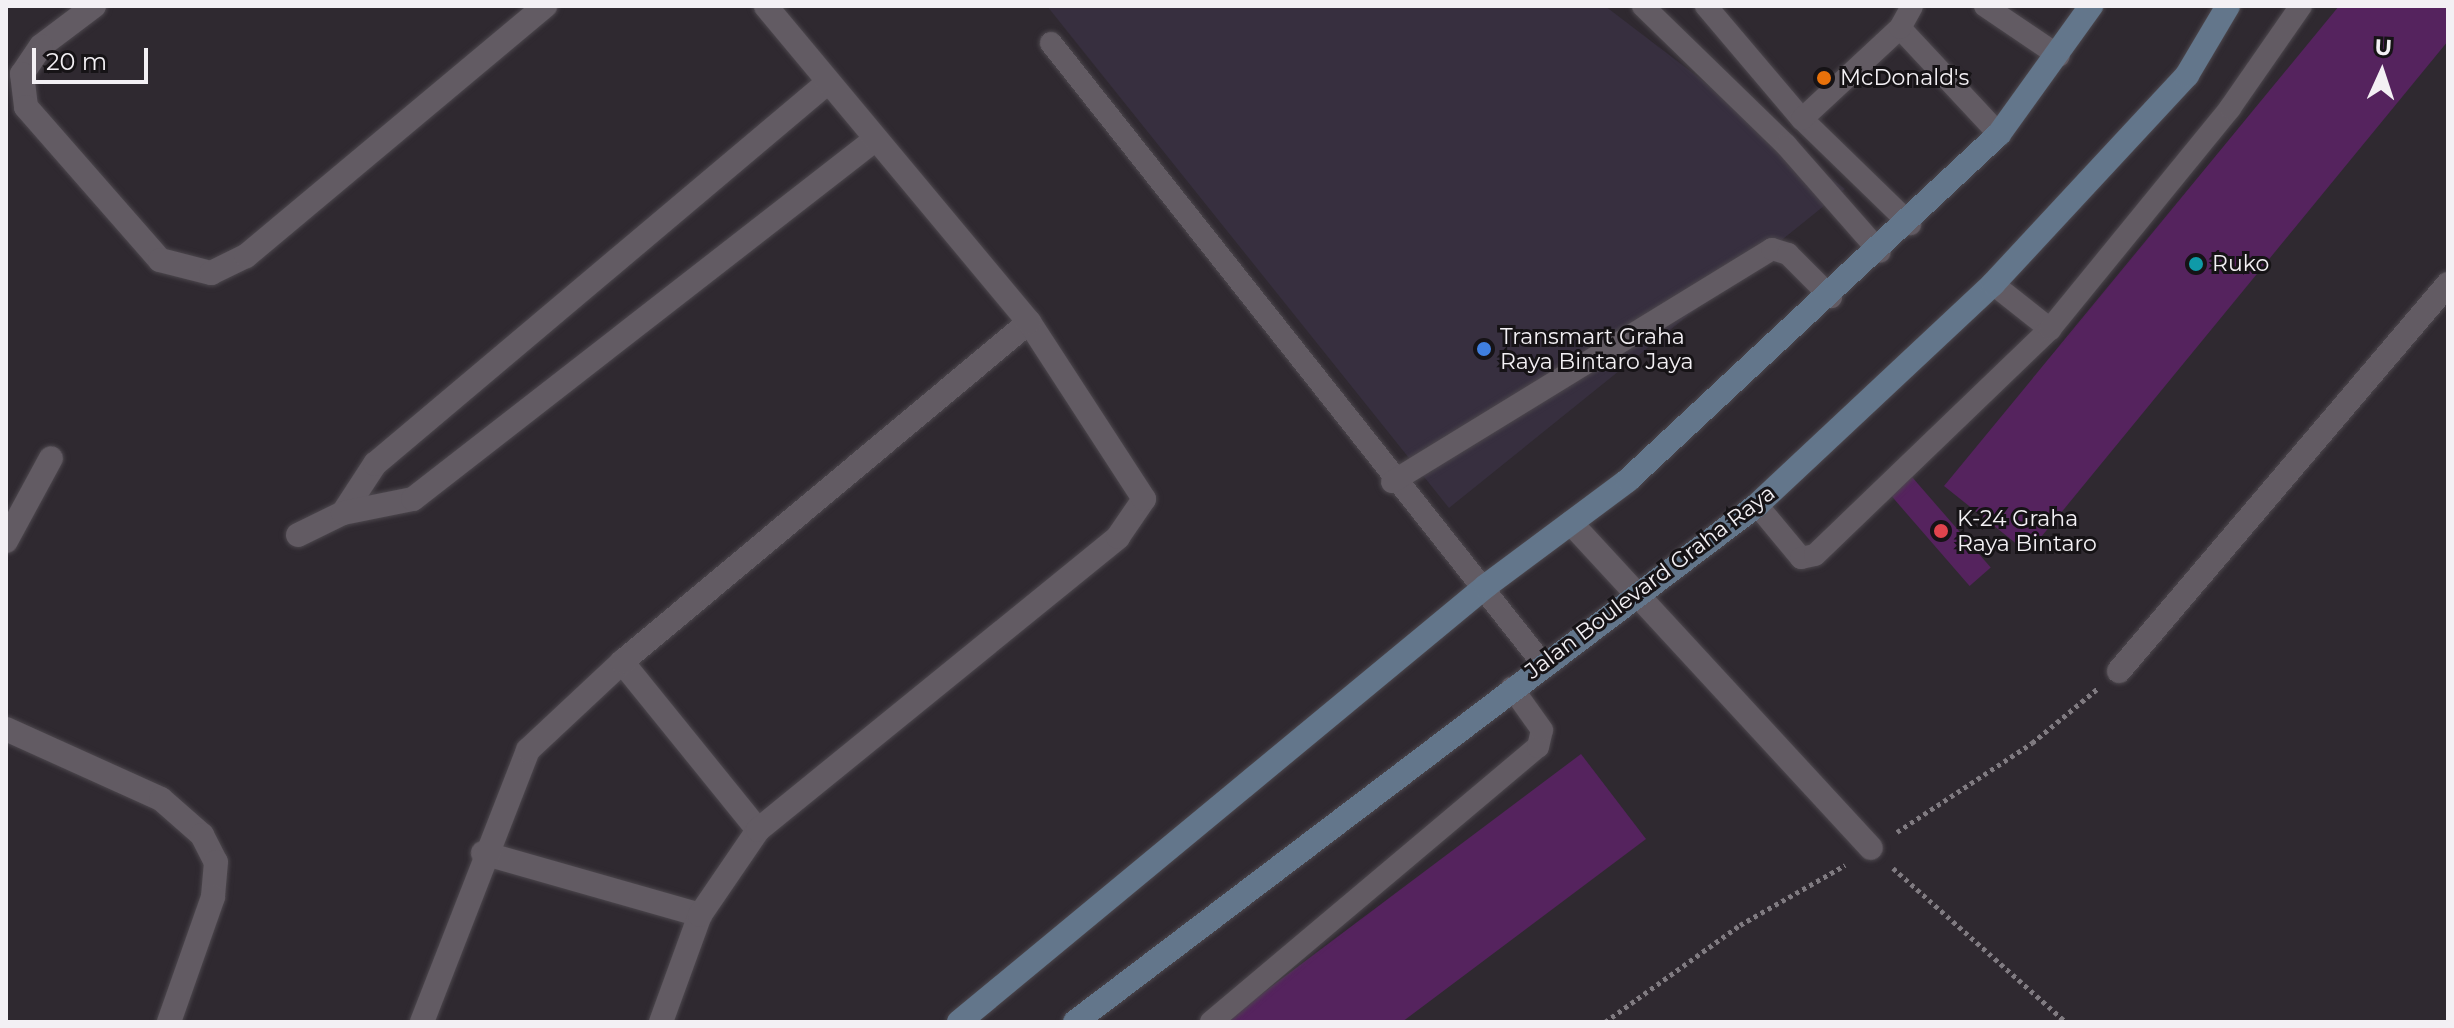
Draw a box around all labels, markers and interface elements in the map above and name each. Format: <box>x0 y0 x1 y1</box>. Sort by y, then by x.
scale bar <box>36 32 152 82</box>
north arrow <box>2342 32 2422 112</box>
text: U <box>2374 34 2393 61</box>
text: 20 m <box>46 47 107 76</box>
place label: McDonald's <box>1840 65 1969 91</box>
marker: McDonald's <box>1815 69 1833 87</box>
place label: Ruko <box>2212 251 2269 277</box>
marker: Ruko <box>2187 255 2205 273</box>
place label: Transmart Graha Raya Bintaro Jaya <box>1500 323 1694 374</box>
marker: Transmart Graha Raya Bintaro Jaya <box>1475 340 1493 358</box>
street label: Jalan Boulevard Graha Raya <box>1520 479 1780 685</box>
place label: K-24 Graha Raya Bintaro <box>1957 505 2097 556</box>
marker: K-24 Graha Raya Bintaro <box>1932 522 1950 540</box>

